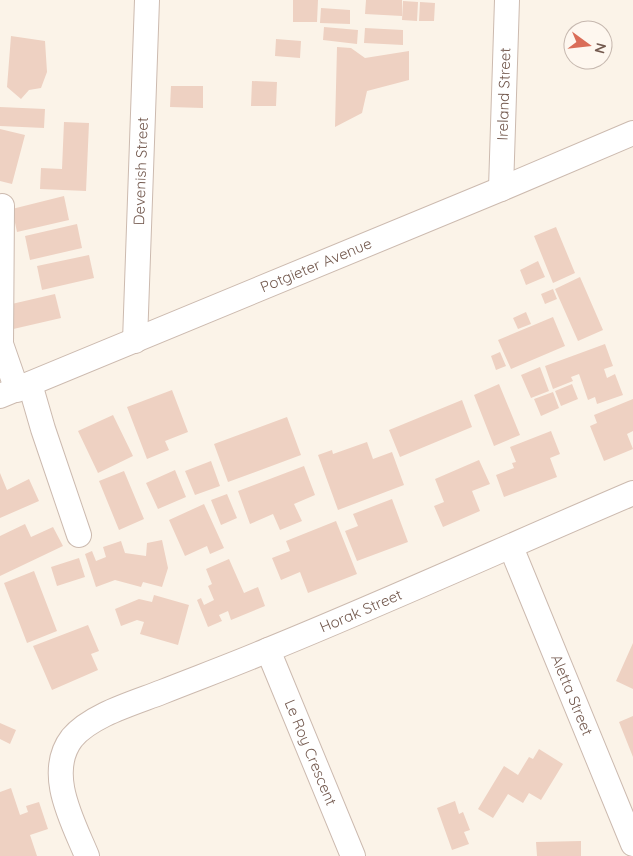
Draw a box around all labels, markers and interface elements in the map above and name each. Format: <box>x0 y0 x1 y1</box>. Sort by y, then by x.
north arrow <box>563 20 613 70</box>
text: N <box>591 41 611 56</box>
street label: Ireland Street <box>493 47 514 141</box>
street label: Devenish Street <box>129 117 152 226</box>
street label: Potgieter Avenue <box>257 233 374 296</box>
street label: Horak Street <box>317 585 405 637</box>
street label: Aletta Street <box>547 651 597 738</box>
street label: Le Roy Crescent <box>280 697 341 808</box>

